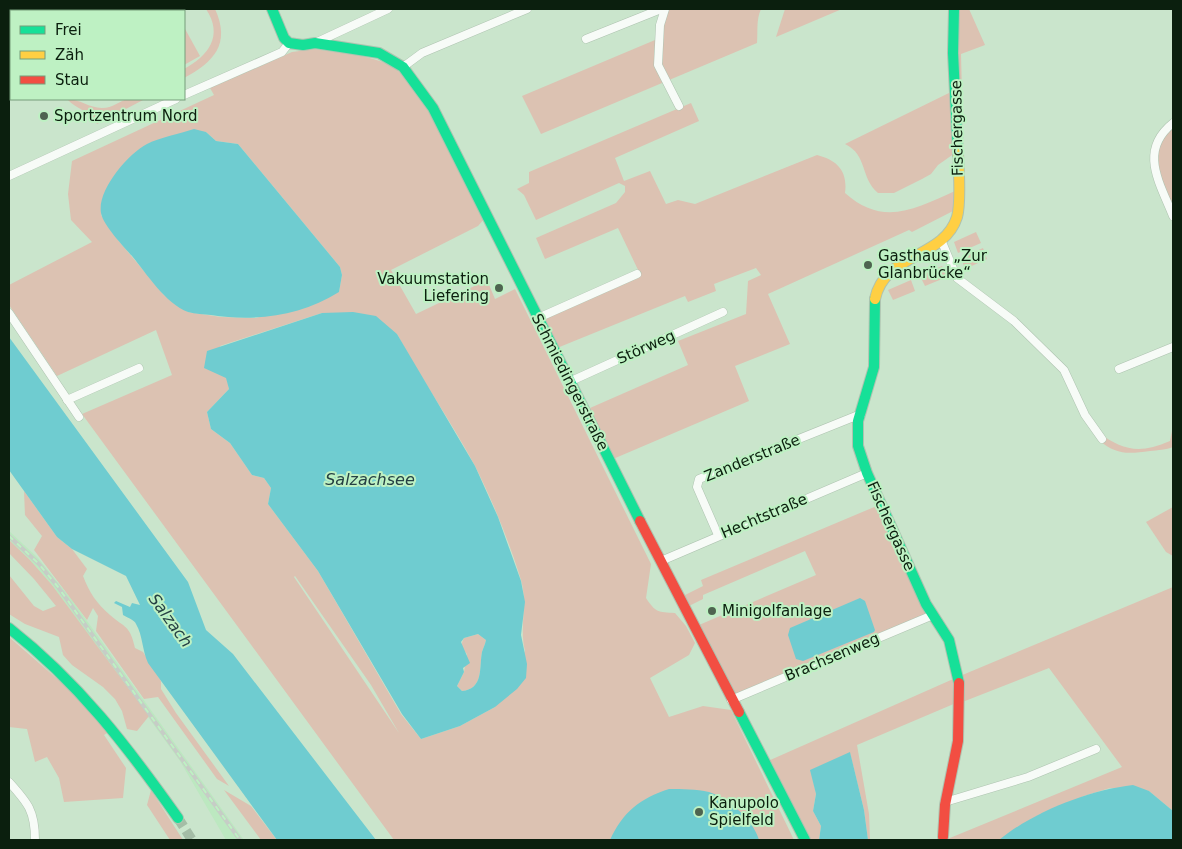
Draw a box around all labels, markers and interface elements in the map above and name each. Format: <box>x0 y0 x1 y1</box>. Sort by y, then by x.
legend <box>10 10 185 100</box>
text: Frei <box>55 21 82 39</box>
text: Zäh <box>55 46 84 64</box>
text: Stau <box>55 71 89 89</box>
street label: Fischergasse <box>947 80 967 176</box>
place label: Sportzentrum Nord <box>54 107 198 125</box>
marker: Sportzentrum Nord <box>38 110 50 122</box>
place label: Gasthaus „Zur Glanbrücke“ <box>878 247 988 282</box>
marker: Gasthaus „Zur Glanbrücke“ <box>862 259 874 271</box>
place label: Vakuumstation Liefering <box>377 270 489 305</box>
marker: Vakuumstation Liefering <box>493 282 505 294</box>
street label: Schmiedingerstraße <box>528 311 612 453</box>
street label: Störweg <box>614 326 678 368</box>
street label: Zanderstraße <box>702 431 802 485</box>
water label: Salzachsee <box>325 470 415 489</box>
street label: Fischergasse <box>863 478 919 574</box>
street label: Hechtstraße <box>718 490 810 542</box>
water label: Salzach <box>145 590 196 651</box>
place label: Minigolfanlage <box>722 602 832 620</box>
marker: Minigolfanlage <box>706 605 718 617</box>
street label: Brachsenweg <box>782 629 882 685</box>
place label: Kanupolo Spielfeld <box>709 794 779 829</box>
marker: Kanupolo Spielfeld <box>693 806 705 818</box>

